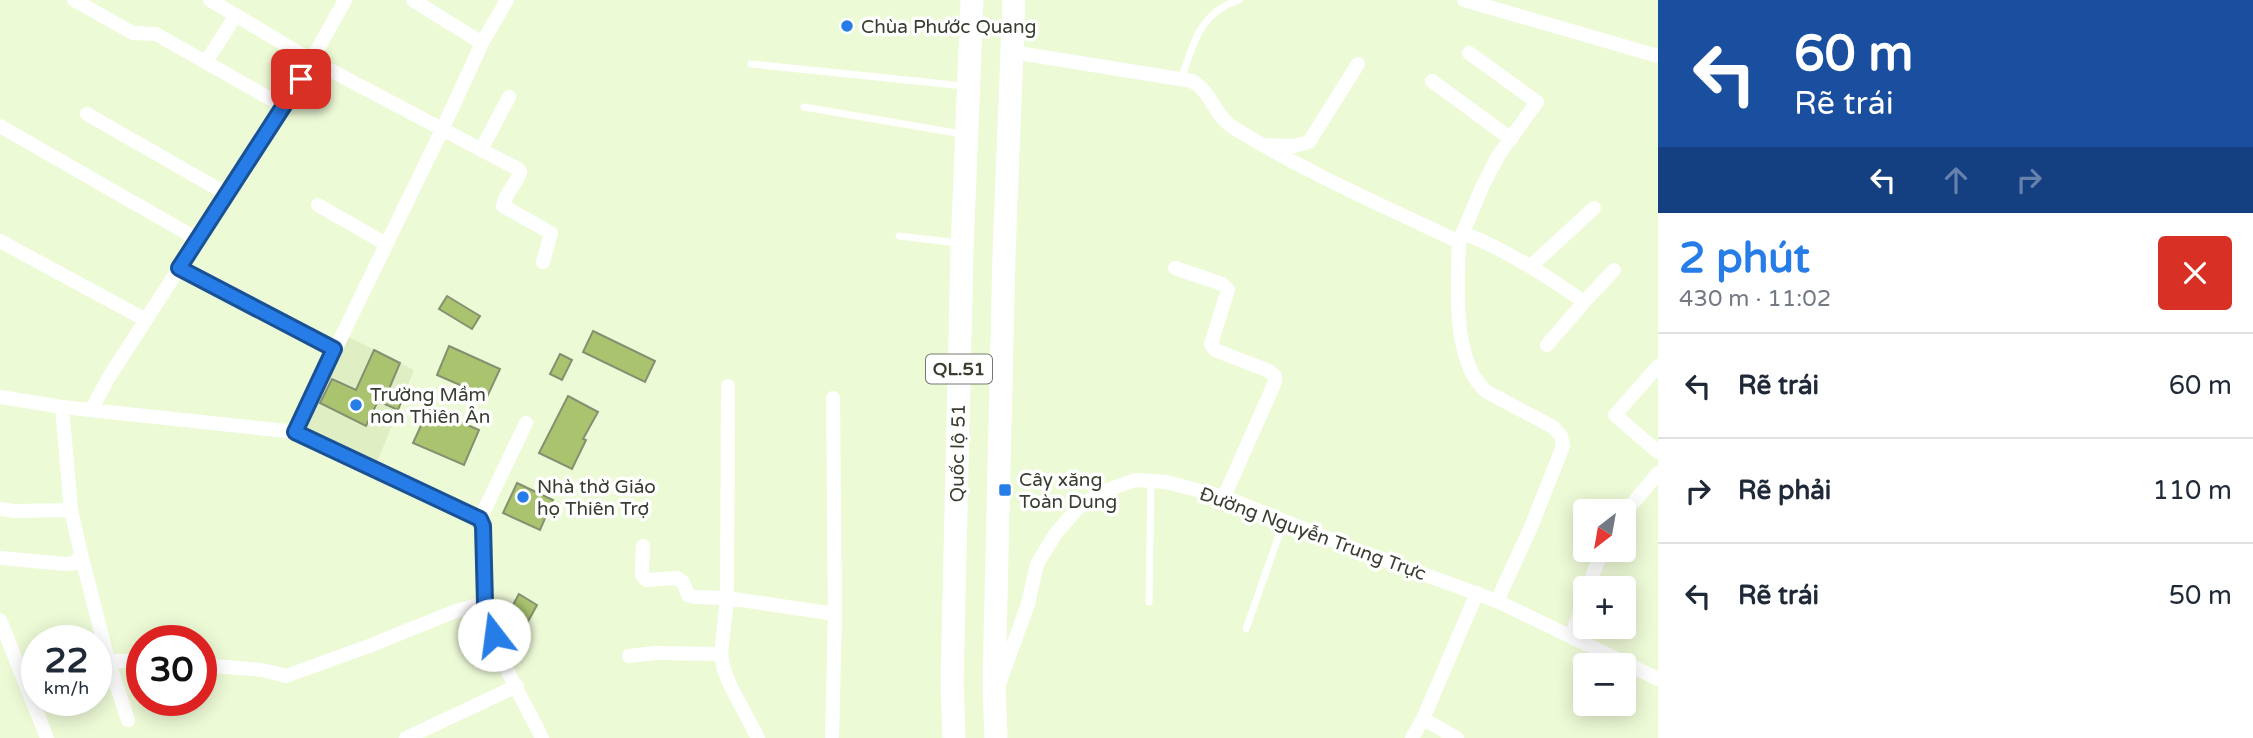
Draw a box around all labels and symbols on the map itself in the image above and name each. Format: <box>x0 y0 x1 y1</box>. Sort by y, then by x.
place label: Chùa Phước Quang <box>861 16 1037 38</box>
marker: Chùa Phước Quang <box>839 18 855 34</box>
pin <box>271 49 331 109</box>
road number: QL.51 <box>926 354 992 384</box>
place label: Trường Mầm non Thiên Ân <box>370 384 490 428</box>
marker: Trường Mầm non Thiên Ân <box>348 397 364 413</box>
street label: Quốc lộ 51 <box>946 404 970 502</box>
place label: Cây xăng Toàn Dung <box>1019 469 1117 513</box>
place label: Nhà thờ Giáo họ Thiên Trợ <box>537 476 656 520</box>
marker: Cây xăng Toàn Dung <box>997 482 1013 498</box>
street label: Đường Nguyễn Trung Trực <box>1196 483 1429 585</box>
marker: Nhà thờ Giáo họ Thiên Trợ <box>515 489 531 505</box>
north arrow <box>1573 499 1636 562</box>
position arrow <box>457 598 531 672</box>
speed limit sign: 30 <box>126 625 217 716</box>

